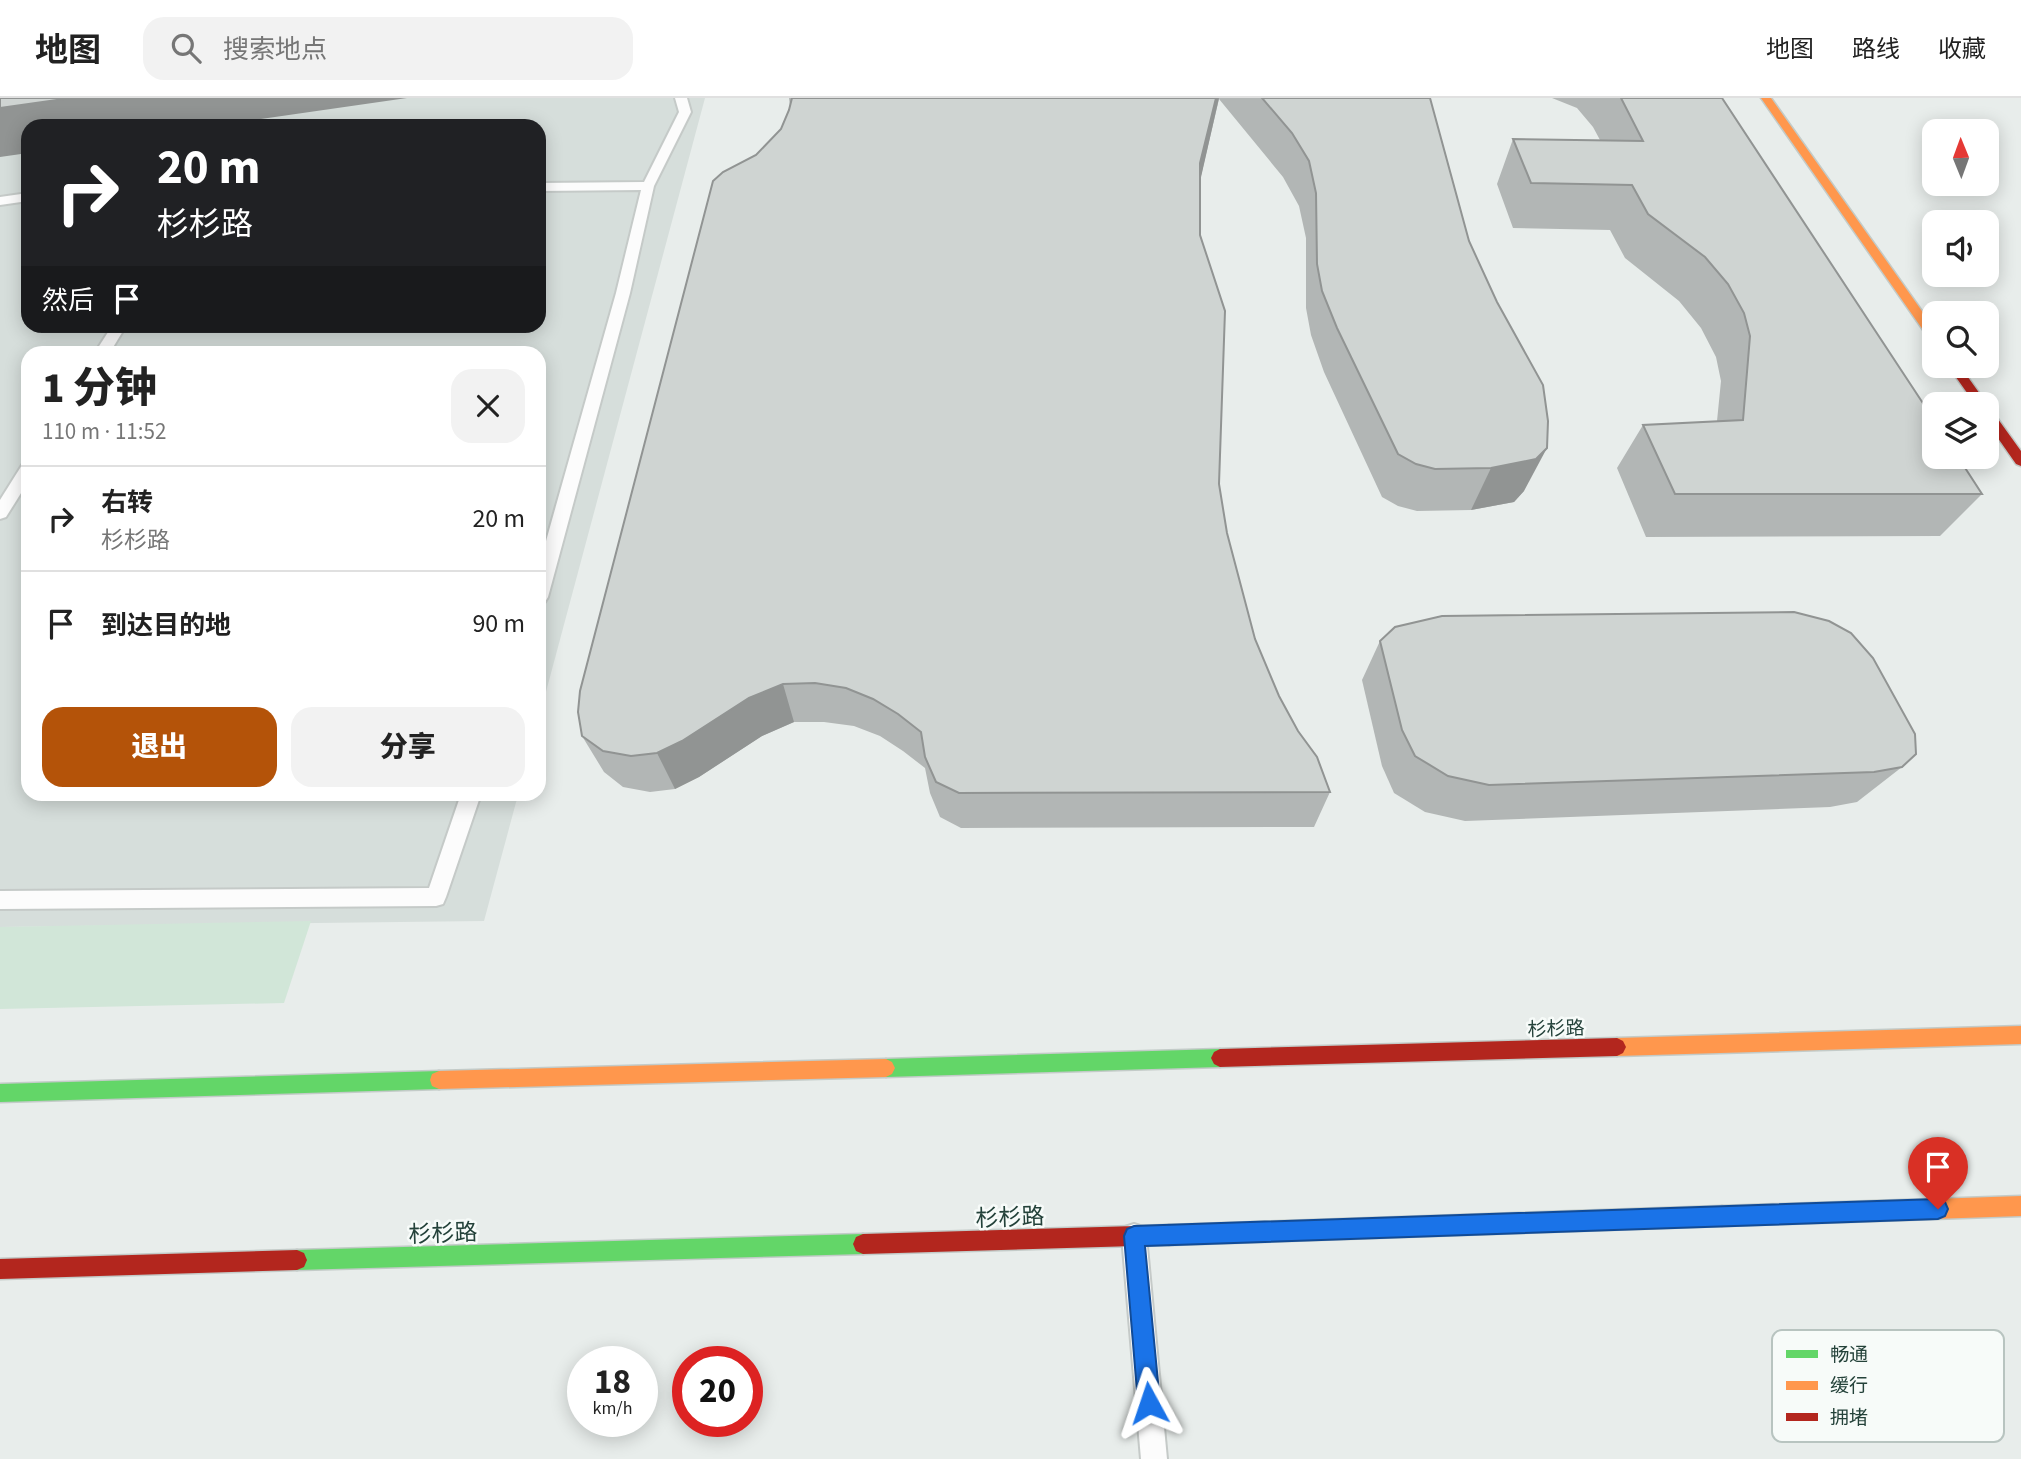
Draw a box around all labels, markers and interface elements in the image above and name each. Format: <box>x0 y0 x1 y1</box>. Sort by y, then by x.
search box <box>143 17 633 80</box>
text: 地图 <box>35 27 101 74</box>
icon: search <box>167 29 205 67</box>
text: 搜索地点 <box>223 31 327 68</box>
text: 地图 <box>1766 32 1814 67</box>
text: 路线 <box>1852 32 1900 67</box>
text: 收藏 <box>1938 32 1986 67</box>
north arrow <box>1922 119 1998 196</box>
map controls <box>1922 119 1999 469</box>
text: 20 m <box>157 133 261 203</box>
icon: right <box>42 147 133 238</box>
text: 杉杉路 <box>157 202 253 248</box>
button: sound <box>1922 210 1999 287</box>
icon: arrive <box>108 280 146 318</box>
text: 然后 <box>42 282 94 319</box>
button: search <box>1922 301 1999 378</box>
text: 1 分钟 <box>42 359 157 419</box>
button: close <box>451 369 525 443</box>
button: layers <box>1922 392 1999 469</box>
text: 110 m · 11:52 <box>42 415 166 448</box>
text: 右转 <box>101 484 153 521</box>
icon: right <box>42 500 80 538</box>
text: 20 m <box>472 500 525 537</box>
text: 杉杉路 <box>101 524 170 557</box>
icon: arrive <box>42 605 80 643</box>
text: 90 m <box>472 605 525 642</box>
text: 到达目的地 <box>101 607 231 644</box>
button: 退出 <box>42 707 277 787</box>
button: 分享 <box>291 707 525 787</box>
street label: 杉杉路 <box>1527 1015 1585 1044</box>
pin <box>1908 1137 1968 1209</box>
icon: arrive <box>1919 1148 1957 1186</box>
street label: 杉杉路 <box>975 1200 1045 1235</box>
street label: 杉杉路 <box>408 1216 478 1251</box>
legend <box>1772 1330 2004 1442</box>
text: 畅通 <box>1830 1342 1868 1369</box>
speed limit sign: 20 <box>672 1346 763 1437</box>
text: 18 <box>594 1357 631 1407</box>
position arrow <box>1112 1366 1186 1440</box>
text: 缓行 <box>1830 1373 1868 1400</box>
text: km/h <box>593 1396 632 1421</box>
text: 拥堵 <box>1830 1405 1868 1432</box>

